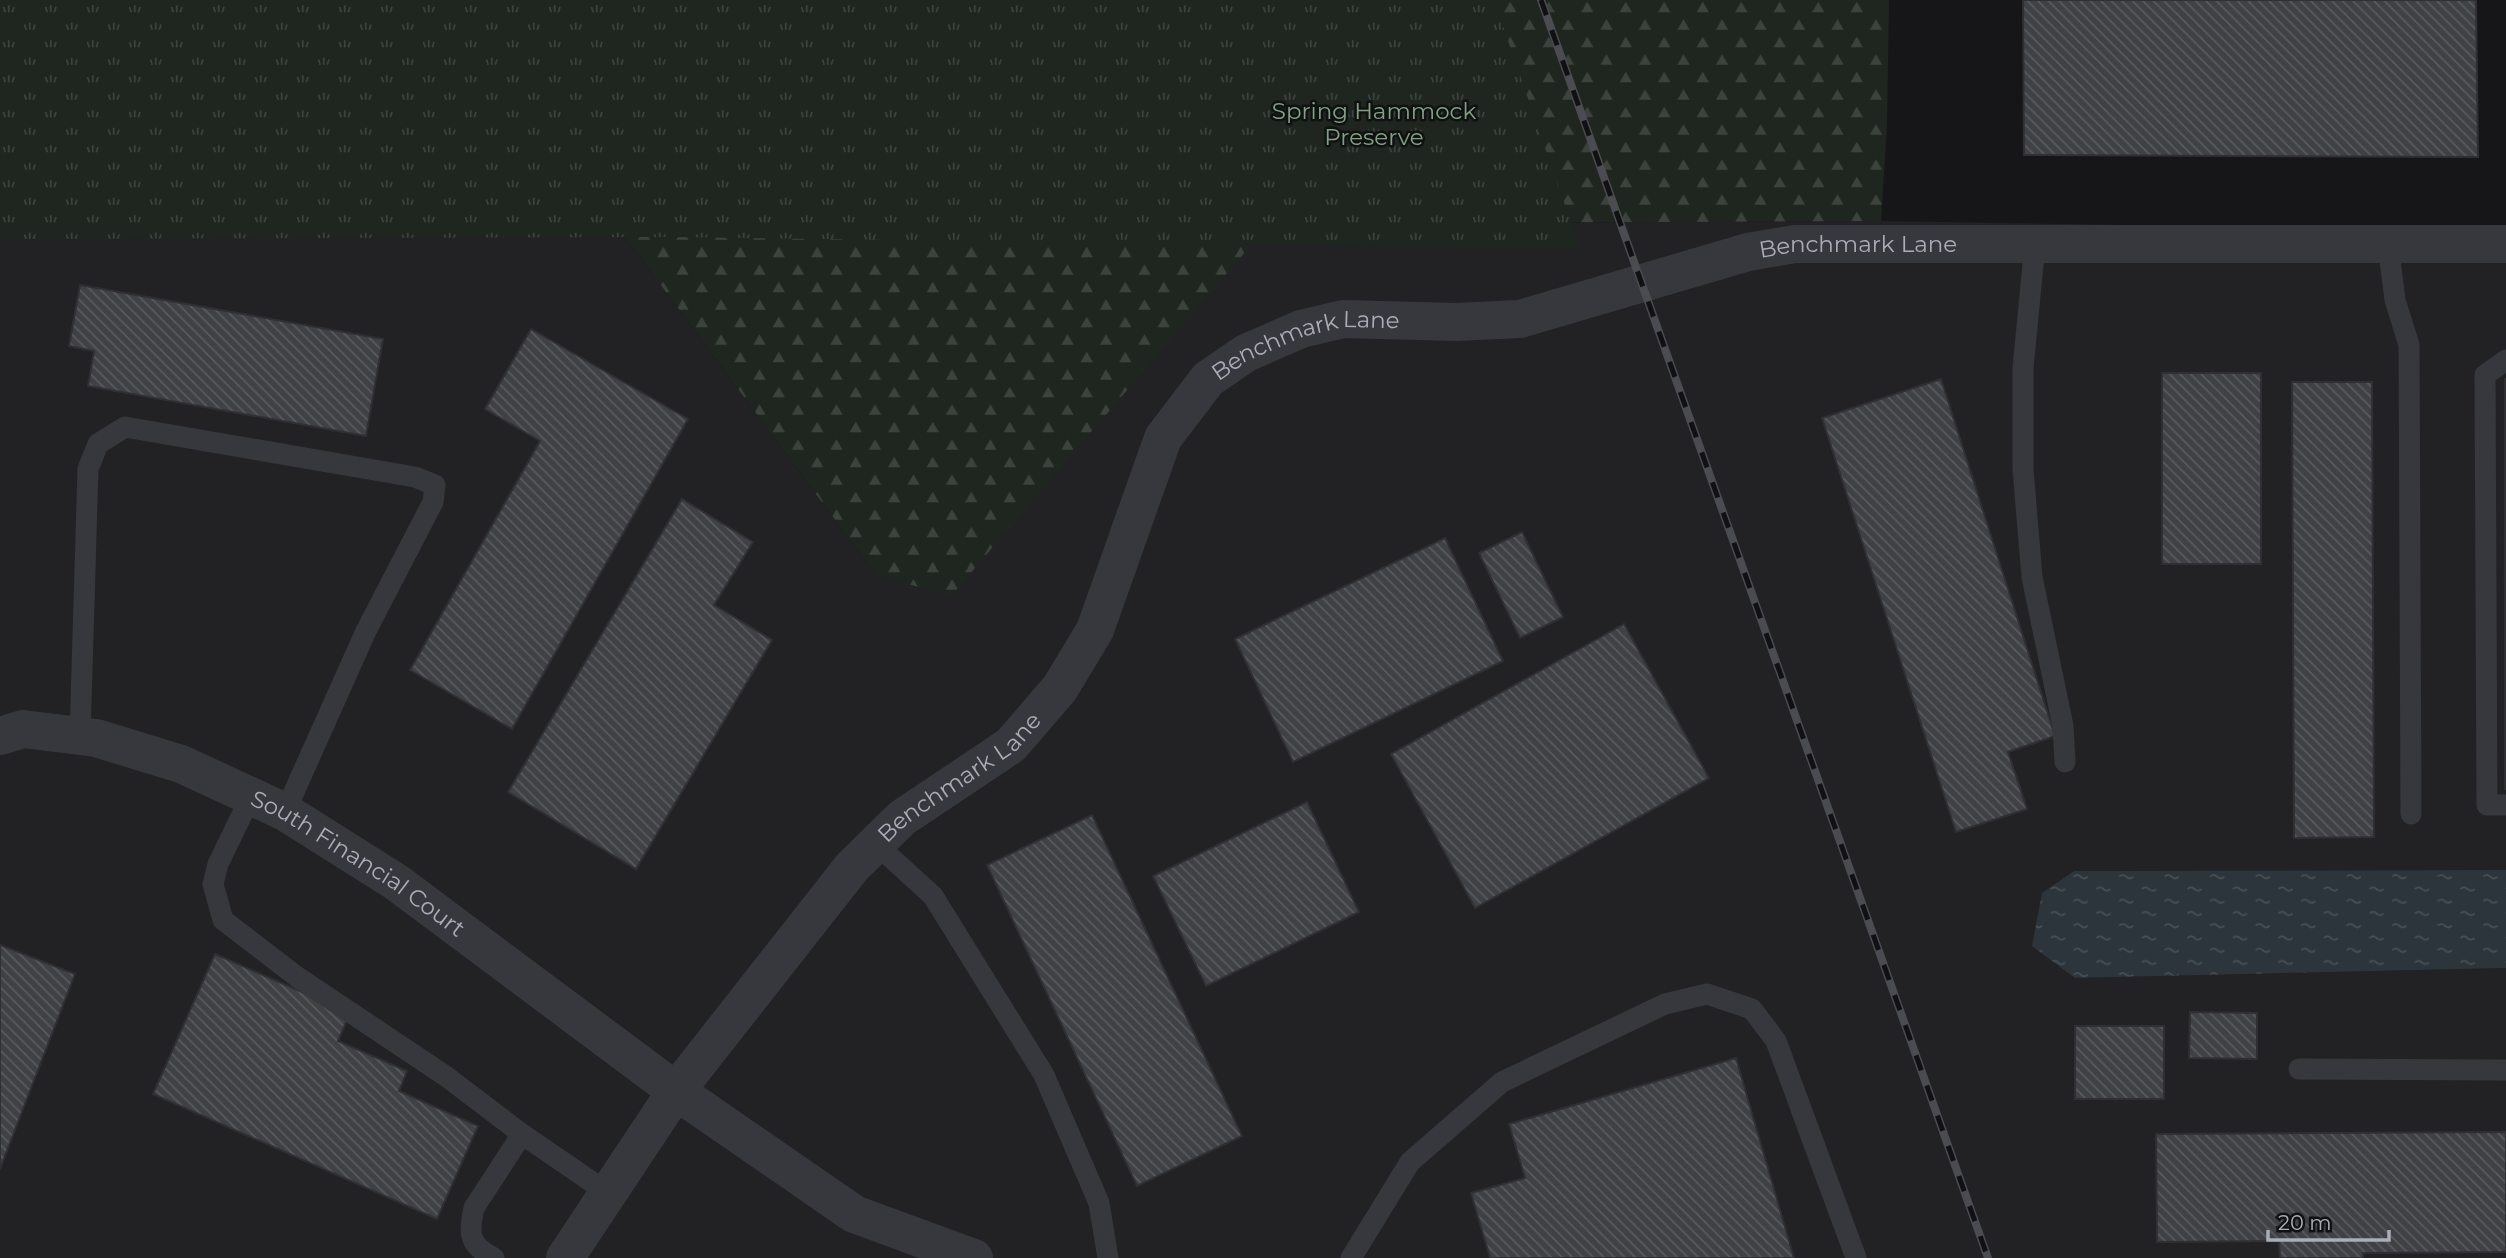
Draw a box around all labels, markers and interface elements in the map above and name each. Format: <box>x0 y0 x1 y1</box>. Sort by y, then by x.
park label: Spring Hammock Preserve <box>1272 97 1476 151</box>
street label: Benchmark Lane <box>1757 230 1957 264</box>
street label: Benchmark Lane <box>1206 305 1400 386</box>
street label: Benchmark Lane <box>872 707 1047 848</box>
street label: South Financial Court <box>247 784 471 943</box>
scale bar <box>2268 1198 2389 1242</box>
text: 20 m <box>2278 1210 2332 1235</box>

